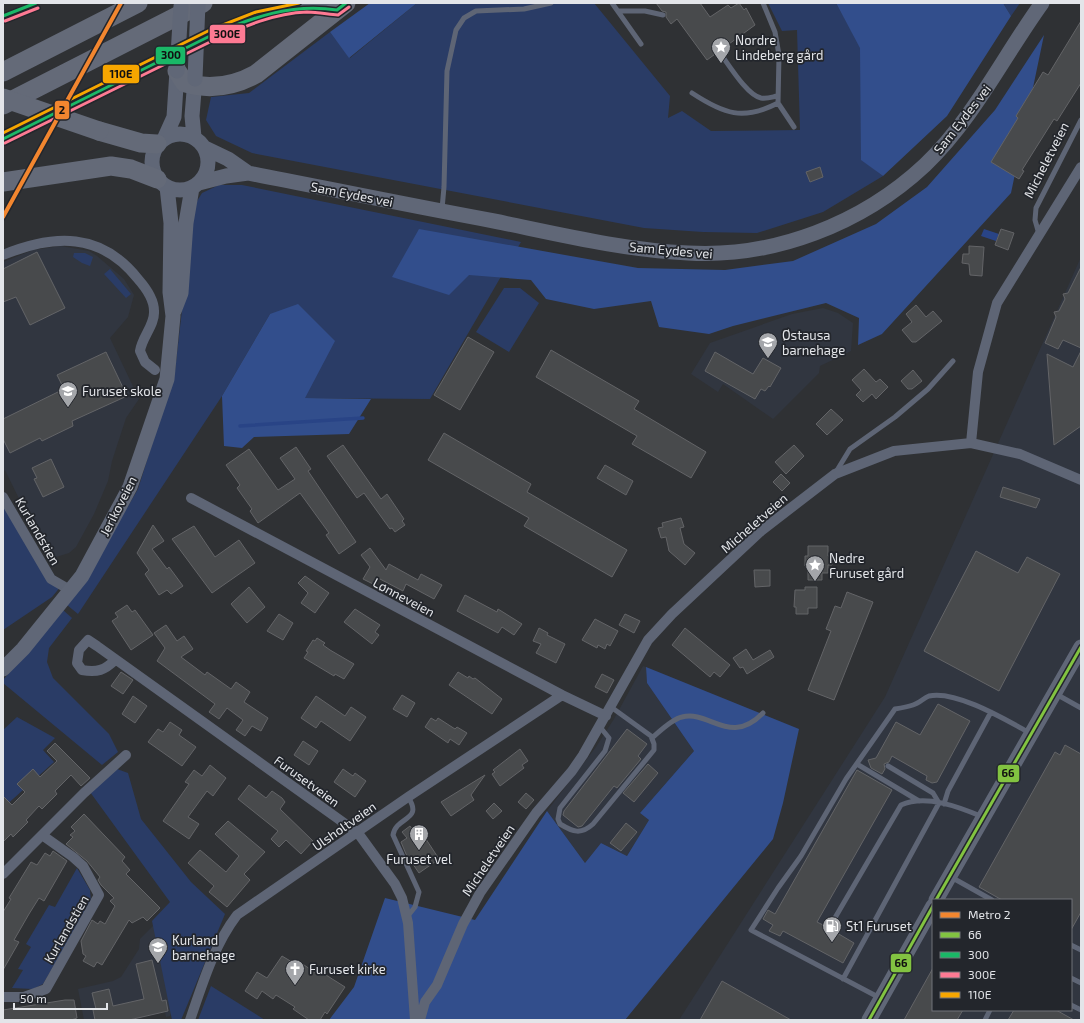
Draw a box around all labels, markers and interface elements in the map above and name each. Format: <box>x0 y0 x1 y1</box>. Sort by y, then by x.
line badge: 300E <box>209 24 246 44</box>
text: 300E <box>214 27 240 40</box>
place label: Nordre Lindeberg gård <box>735 32 823 63</box>
place icon: Nordre Lindeberg gård <box>710 36 732 64</box>
line badge: 300 <box>155 46 186 65</box>
text: 300 <box>161 48 181 61</box>
line badge: 110E <box>102 64 140 84</box>
text: 110E <box>110 67 132 80</box>
street label: Sam Eydes vei <box>930 81 994 157</box>
line badge: 2 <box>54 100 70 120</box>
text: 2 <box>59 103 65 116</box>
street label: Micheletveien <box>1020 119 1072 201</box>
street label: Sam Eydes vei <box>309 178 395 210</box>
street label: Sam Eydes vei <box>629 238 713 262</box>
place label: Østausa barnehage <box>782 327 845 358</box>
school or university icon: Østausa barnehage <box>757 331 779 359</box>
school or university icon: Furuset skole <box>57 380 79 408</box>
place label: Furuset skole <box>82 383 162 399</box>
street label: Jerikoveien <box>96 473 140 539</box>
street label: Micheletveien <box>717 490 791 556</box>
street label: Kurlandstien <box>12 494 64 568</box>
place label: Nedre Furuset gård <box>829 550 904 581</box>
place icon: Nedre Furuset gård <box>804 554 826 582</box>
street label: Lønneveien <box>370 574 438 620</box>
street label: Furusetveien <box>271 752 343 810</box>
line badge: 66 <box>997 764 1020 783</box>
text: 66 <box>1002 766 1015 779</box>
street label: Ulsholtveien <box>309 798 379 854</box>
street label: Micheletveien <box>458 821 518 899</box>
building icon: Furuset vel <box>408 823 430 851</box>
place label: Furuset vel <box>386 851 452 867</box>
street label: Kurlandstien <box>40 892 92 966</box>
legend <box>932 899 1072 1011</box>
text: Metro 2 <box>968 907 1011 921</box>
fuel station icon: St1 Furuset <box>821 915 843 943</box>
place label: St1 Furuset <box>846 918 912 934</box>
text: 66 <box>968 927 982 941</box>
place label: Kurland barnehage <box>172 932 235 963</box>
school or university icon: Kurland barnehage <box>147 936 169 964</box>
text: 300 <box>968 947 989 961</box>
line badge: 66 <box>890 953 912 973</box>
text: 66 <box>895 956 908 969</box>
church icon: Furuset kirke <box>284 958 306 986</box>
place label: Furuset kirke <box>309 961 386 977</box>
text: 300E <box>968 967 996 981</box>
scale bar <box>14 985 107 1011</box>
text: 110E <box>968 987 992 1001</box>
text: 50 m <box>20 991 47 1005</box>

